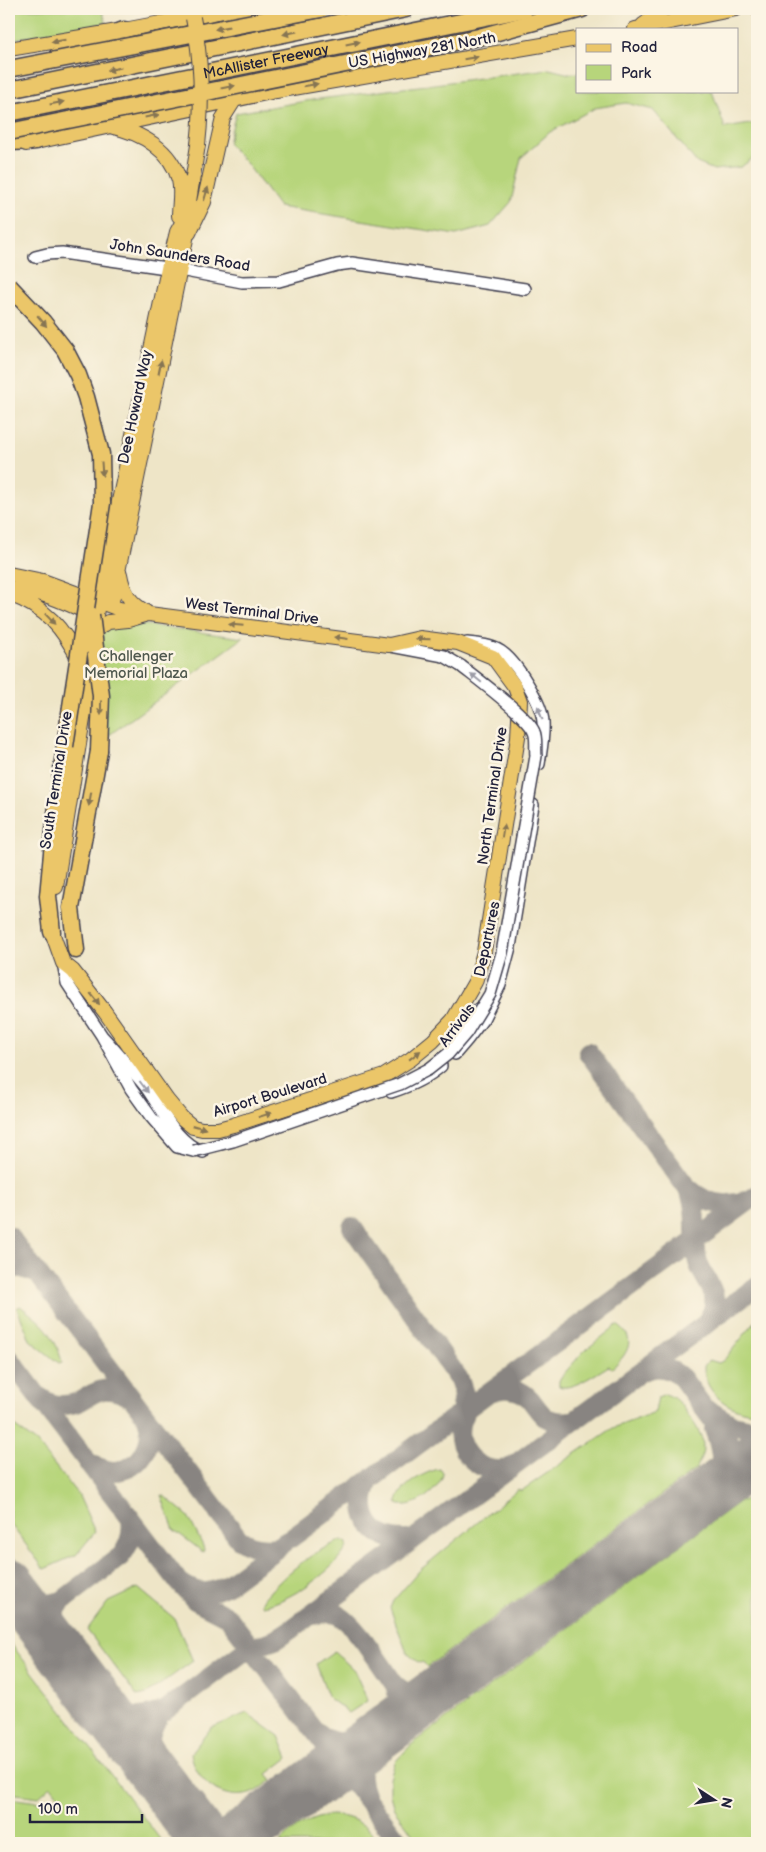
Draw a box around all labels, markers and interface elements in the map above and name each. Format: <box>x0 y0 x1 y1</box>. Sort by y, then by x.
one-way arrow <box>214 24 229 32</box>
street label: US Highway 281 North <box>347 28 497 73</box>
legend <box>576 28 738 92</box>
one-way arrow <box>281 29 297 37</box>
one-way arrow <box>50 38 66 46</box>
text: Road <box>621 38 657 57</box>
one-way arrow <box>346 39 362 47</box>
street label: McAllister Freeway <box>202 40 331 84</box>
one-way arrow <box>464 53 480 61</box>
text: Park <box>621 64 652 83</box>
one-way arrow <box>105 65 121 73</box>
one-way arrow <box>304 81 320 89</box>
one-way arrow <box>220 83 236 91</box>
one-way arrow <box>49 99 64 107</box>
one-way arrow <box>144 112 160 120</box>
one-way arrow <box>202 186 210 201</box>
street label: John Saunders Road <box>109 235 251 276</box>
one-way arrow <box>36 315 48 327</box>
street label: Dee Howard Way <box>114 348 157 466</box>
one-way arrow <box>156 360 164 375</box>
one-way arrow <box>98 462 106 478</box>
street label: West Terminal Drive <box>184 594 320 629</box>
one-way arrow <box>44 612 56 624</box>
one-way arrow <box>227 621 243 629</box>
one-way arrow <box>332 634 348 642</box>
one-way arrow <box>415 635 431 643</box>
park label: Challenger Memorial Plaza <box>84 647 188 683</box>
one-way arrow <box>470 672 483 683</box>
one-way arrow <box>96 701 104 717</box>
one-way arrow <box>536 705 544 720</box>
street label: South Terminal Drive <box>36 710 77 850</box>
street label: North Terminal Drive <box>473 726 512 866</box>
one-way arrow <box>86 791 94 806</box>
one-way arrow <box>500 823 508 839</box>
street label: Departures <box>470 899 505 979</box>
one-way arrow <box>89 992 100 1005</box>
street label: Arrivals <box>435 999 480 1051</box>
one-way arrow <box>408 1050 421 1061</box>
street label: Airport Boulevard <box>211 1069 329 1122</box>
one-way arrow <box>139 1080 150 1093</box>
one-way arrow <box>258 1110 273 1118</box>
one-way arrow <box>192 1124 207 1132</box>
north arrow <box>688 1774 738 1824</box>
scale bar <box>30 1792 142 1824</box>
text: N <box>717 1796 736 1810</box>
text: 100 m <box>38 1800 78 1819</box>

